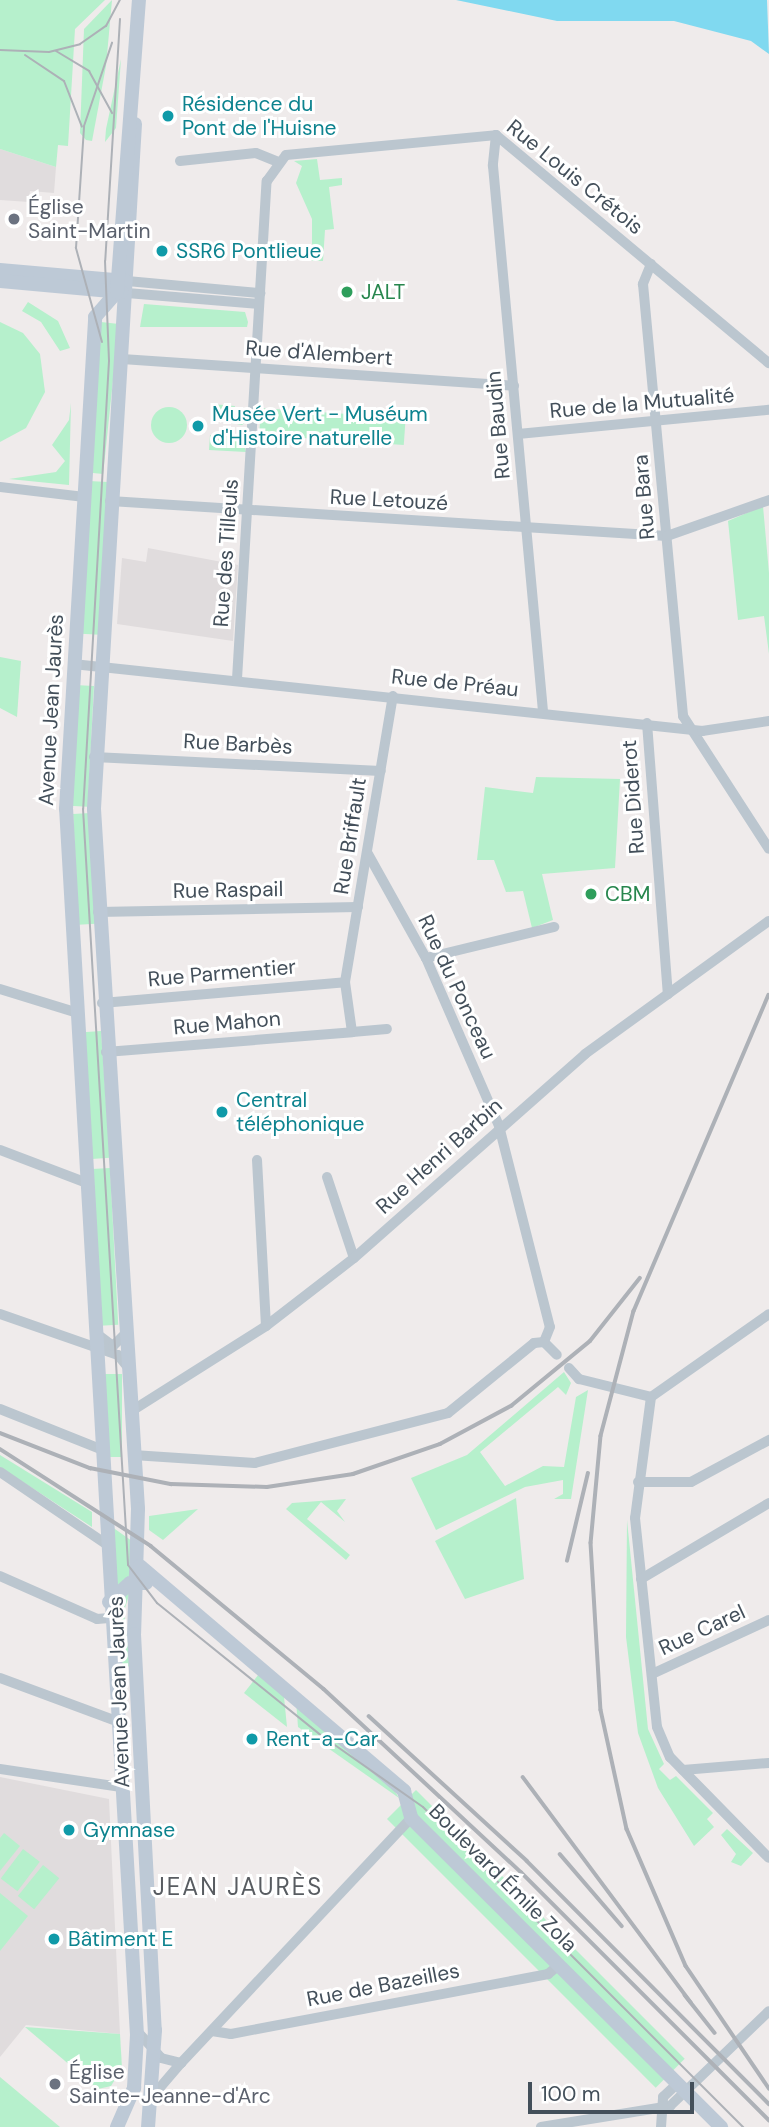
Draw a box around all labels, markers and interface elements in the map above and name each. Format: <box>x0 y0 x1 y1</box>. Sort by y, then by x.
place label: Résidence du Pont de l'Huisne <box>182 91 336 141</box>
marker: Résidence du Pont de l'Huisne <box>160 108 176 124</box>
street label: Rue Louis Crétois <box>502 114 648 240</box>
place label: Église Saint-Martin <box>28 194 150 244</box>
marker: Église Saint-Martin <box>6 211 22 227</box>
place label: SSR6 Pontlieue <box>176 238 322 264</box>
marker: SSR6 Pontlieue <box>154 243 170 259</box>
place label: JALT <box>361 279 405 305</box>
marker: JALT <box>339 284 355 300</box>
street label: Rue d'Alembert <box>245 335 393 371</box>
street label: Rue Baudin <box>481 370 515 480</box>
street label: Rue de la Mutualité <box>549 382 735 424</box>
place label: Musée Vert - Muséum d'Histoire naturelle <box>212 401 428 451</box>
marker: Musée Vert - Muséum d'Histoire naturelle <box>190 418 206 434</box>
street label: Rue Bara <box>628 453 660 541</box>
street label: Rue des Tilleuls <box>208 478 244 628</box>
street label: Rue Letouzé <box>329 484 449 516</box>
street label: Avenue Jean Jaurès <box>33 613 69 807</box>
street label: Rue de Préau <box>390 664 520 702</box>
street label: Rue Barbès <box>183 729 293 759</box>
street label: Rue Diderot <box>616 739 650 855</box>
street label: Rue Briffault <box>328 776 372 896</box>
street label: Rue Raspail <box>173 876 283 904</box>
place label: CBM <box>605 881 650 907</box>
marker: CBM <box>583 886 599 902</box>
street label: Rue du Ponceau <box>413 911 501 1063</box>
street label: Rue Parmentier <box>147 954 297 992</box>
street label: Rue Mahon <box>172 1006 282 1040</box>
place label: Central téléphonique <box>236 1087 364 1137</box>
street label: Rue Henri Barbin <box>371 1093 507 1219</box>
marker: Central téléphonique <box>214 1104 230 1120</box>
street label: Avenue Jean Jaurès <box>103 1595 135 1789</box>
street label: Rue Carel <box>655 1599 749 1661</box>
place label: Rent-a-Car <box>266 1726 378 1752</box>
marker: Rent-a-Car <box>244 1731 260 1747</box>
street label: Boulevard Émile Zola <box>424 1799 582 1957</box>
place label: Gymnase <box>83 1817 175 1843</box>
marker: Gymnase <box>61 1822 77 1838</box>
district label: JEAN JAURÈS <box>154 1873 322 1901</box>
place label: Bâtiment E <box>68 1926 173 1952</box>
marker: Bâtiment E <box>46 1931 62 1947</box>
street label: Rue de Bazeilles <box>304 1958 462 2012</box>
place label: Église Sainte-Jeanne-d'Arc <box>69 2059 271 2109</box>
scale bar <box>531 2068 697 2112</box>
marker: Église Sainte-Jeanne-d'Arc <box>47 2076 63 2092</box>
text: 100 m <box>541 2080 601 2108</box>

